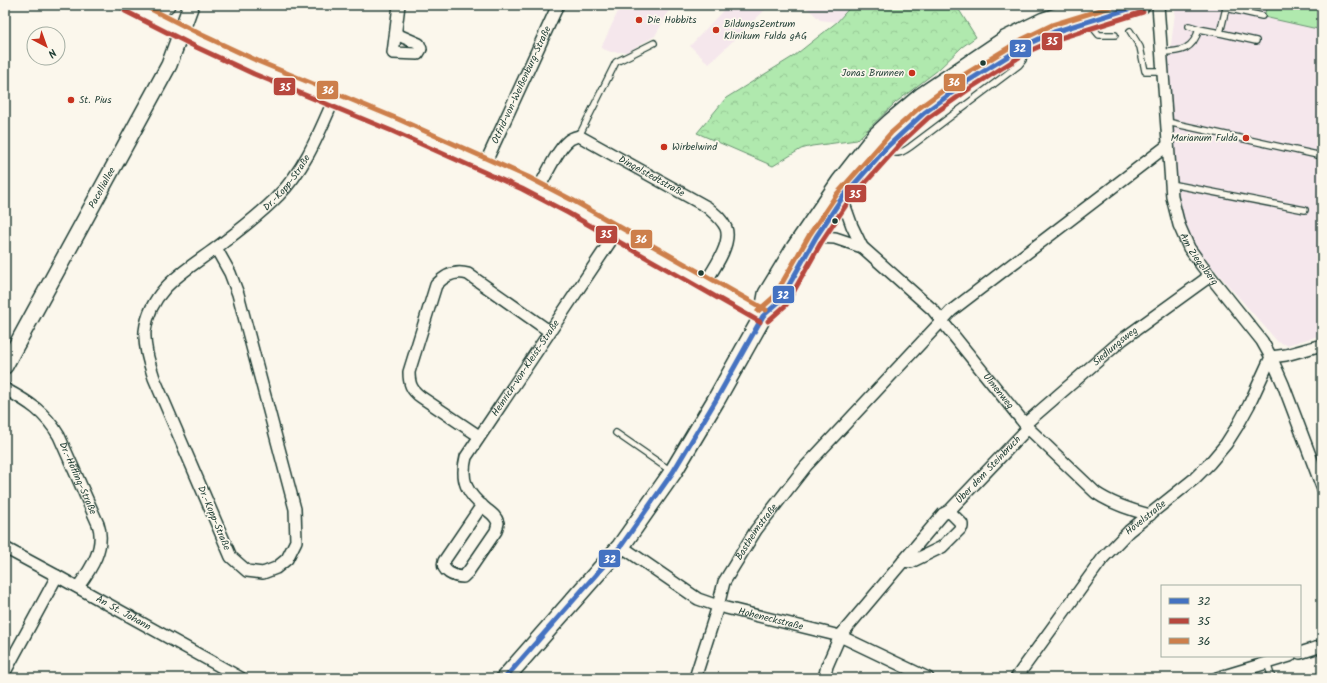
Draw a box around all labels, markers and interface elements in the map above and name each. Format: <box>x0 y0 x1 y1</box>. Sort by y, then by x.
place label: Die Hobbits <box>647 12 697 28</box>
marker: Die Hobbits <box>634 15 644 25</box>
place label: BildungsZentrum Klinikum Fulda gAG <box>724 16 807 44</box>
street label: Otfrid-von-Weißenburg-Straße <box>487 23 556 147</box>
marker: BildungsZentrum Klinikum Fulda gAG <box>711 25 721 35</box>
north arrow <box>26 26 66 66</box>
line badge: 35 <box>1041 32 1063 51</box>
text: 35 <box>1045 33 1059 51</box>
line badge: 32 <box>1009 39 1032 58</box>
text: 32 <box>1013 40 1026 58</box>
text: N <box>43 44 60 62</box>
unlabelled marker <box>978 58 988 68</box>
place label: Jonas Brunnen <box>842 65 904 81</box>
marker: Jonas Brunnen <box>907 68 917 78</box>
line badge: 36 <box>943 73 966 92</box>
text: 36 <box>947 74 960 92</box>
line badge: 35 <box>273 77 296 96</box>
text: 35 <box>278 79 292 97</box>
line badge: 36 <box>316 80 339 100</box>
text: 36 <box>321 82 334 100</box>
place label: St. Pius <box>79 92 112 108</box>
marker: St. Pius <box>66 95 76 105</box>
place label: Marianum Fulda <box>1171 130 1238 146</box>
marker: Marianum Fulda <box>1241 133 1251 143</box>
place label: Wirbelwind <box>672 139 718 155</box>
marker: Wirbelwind <box>659 142 669 152</box>
street label: Dr.-Kopp-Straße <box>259 151 315 215</box>
street label: Dingelstedtstraße <box>615 151 688 201</box>
street label: Pacelliallee <box>84 164 120 211</box>
line badge: 35 <box>844 184 867 203</box>
text: 35 <box>848 186 862 204</box>
unlabelled marker <box>830 216 840 226</box>
line badge: 35 <box>595 225 618 244</box>
text: 35 <box>599 226 613 244</box>
line badge: 36 <box>630 229 653 249</box>
street label: Am Ziegelberg <box>1175 230 1223 289</box>
text: 36 <box>634 231 647 249</box>
unlabelled marker <box>696 268 706 278</box>
line badge: 32 <box>772 285 795 304</box>
text: 32 <box>776 287 789 305</box>
street label: Heinrich-von-Kleist-Straße <box>487 316 564 420</box>
street label: Siedlungsweg <box>1089 323 1141 370</box>
street label: Ulmenweg <box>979 370 1018 413</box>
street label: Über dem Steinbruch <box>952 432 1025 508</box>
street label: Dr.-Höfling-Straße <box>55 439 101 518</box>
street label: Dr.-Kopp-Straße <box>193 483 235 553</box>
street label: Hövelstraße <box>1122 496 1170 539</box>
street label: Bastheimstraße <box>731 500 782 563</box>
line badge: 32 <box>598 549 621 568</box>
text: 32 <box>603 551 616 569</box>
legend <box>1161 585 1301 657</box>
street label: An St. Johann <box>93 591 154 635</box>
text: 32 <box>1197 592 1211 611</box>
street label: Hoheneckstraße <box>737 603 806 635</box>
text: 35 <box>1197 612 1212 631</box>
text: 36 <box>1197 632 1211 651</box>

